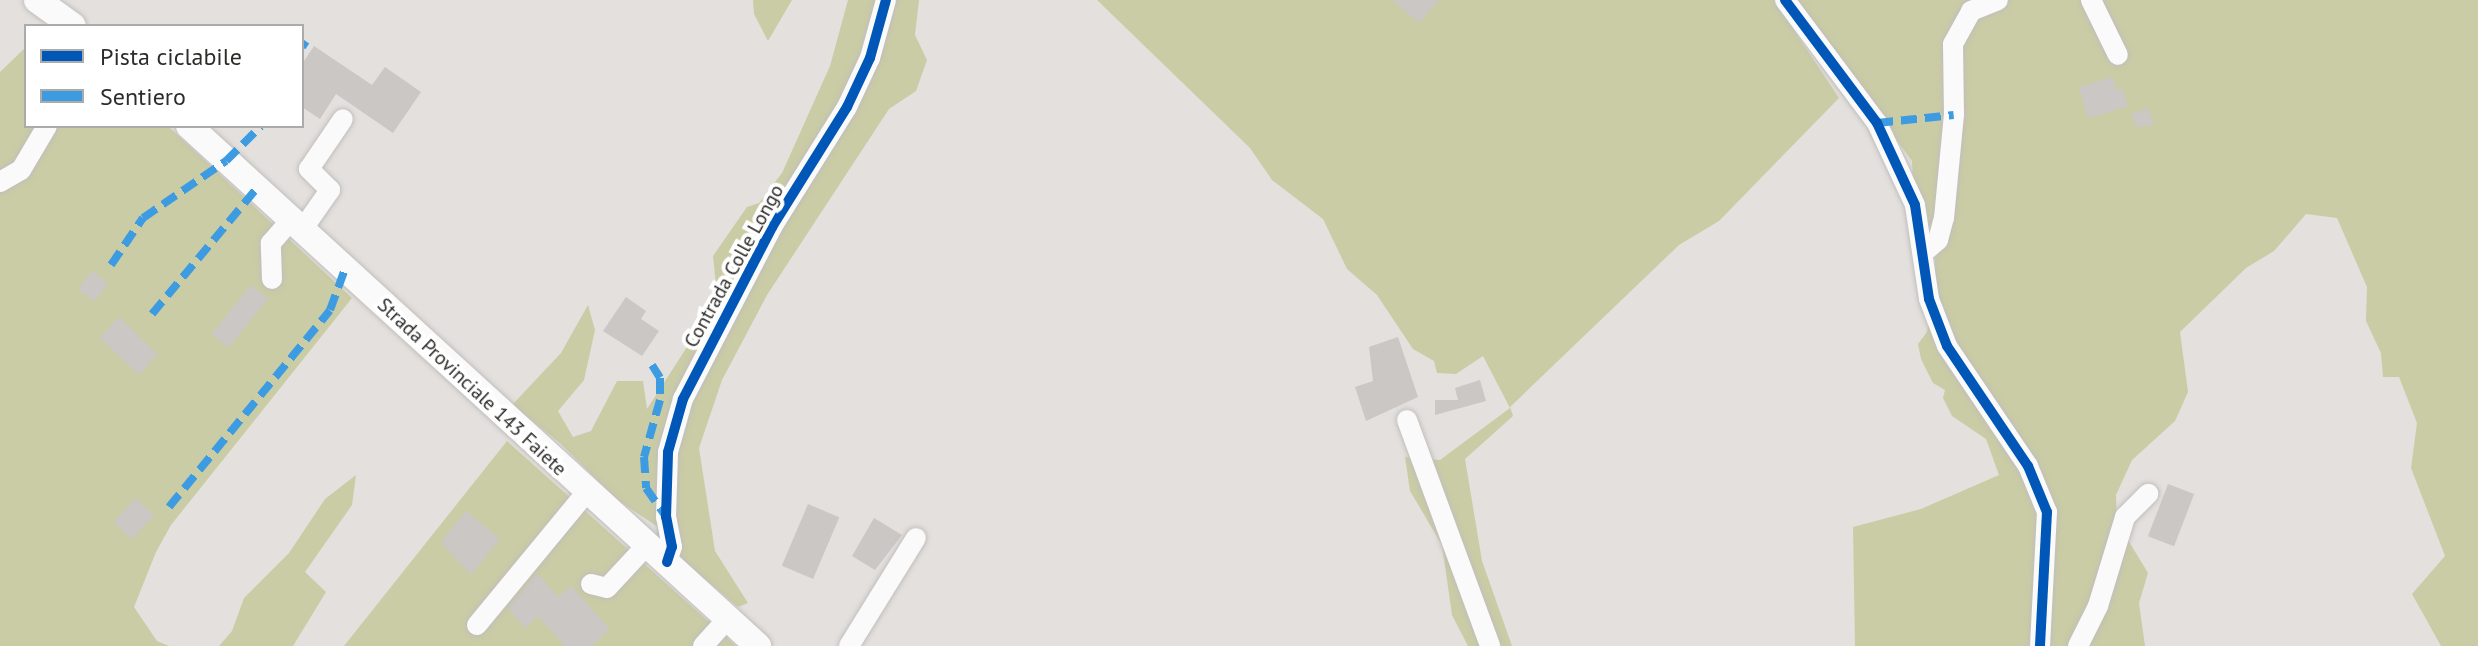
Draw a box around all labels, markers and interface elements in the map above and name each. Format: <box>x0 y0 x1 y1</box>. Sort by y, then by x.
legend <box>24 24 304 128</box>
text: Pista ciclabile <box>100 41 242 72</box>
text: Sentiero <box>100 81 186 112</box>
street label: Contrada Colle Longo <box>679 180 789 352</box>
street label: Strada Provinciale 143 Faiete <box>372 293 572 481</box>

